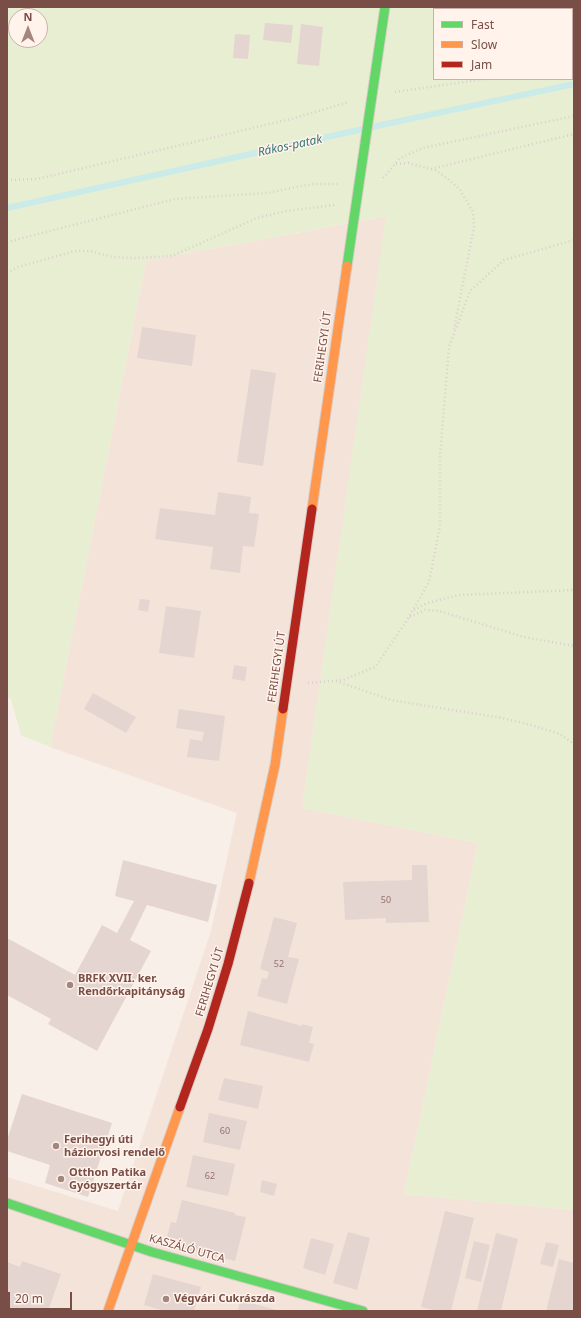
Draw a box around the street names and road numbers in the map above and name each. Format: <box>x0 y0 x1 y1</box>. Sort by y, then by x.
street label: FERIHEGYI ÚT <box>311 311 335 383</box>
street label: FERIHEGYI ÚT <box>265 631 289 703</box>
street label: FERIHEGYI ÚT <box>193 946 227 1018</box>
street label: KASZÁLÓ UTCA <box>148 1232 226 1266</box>

